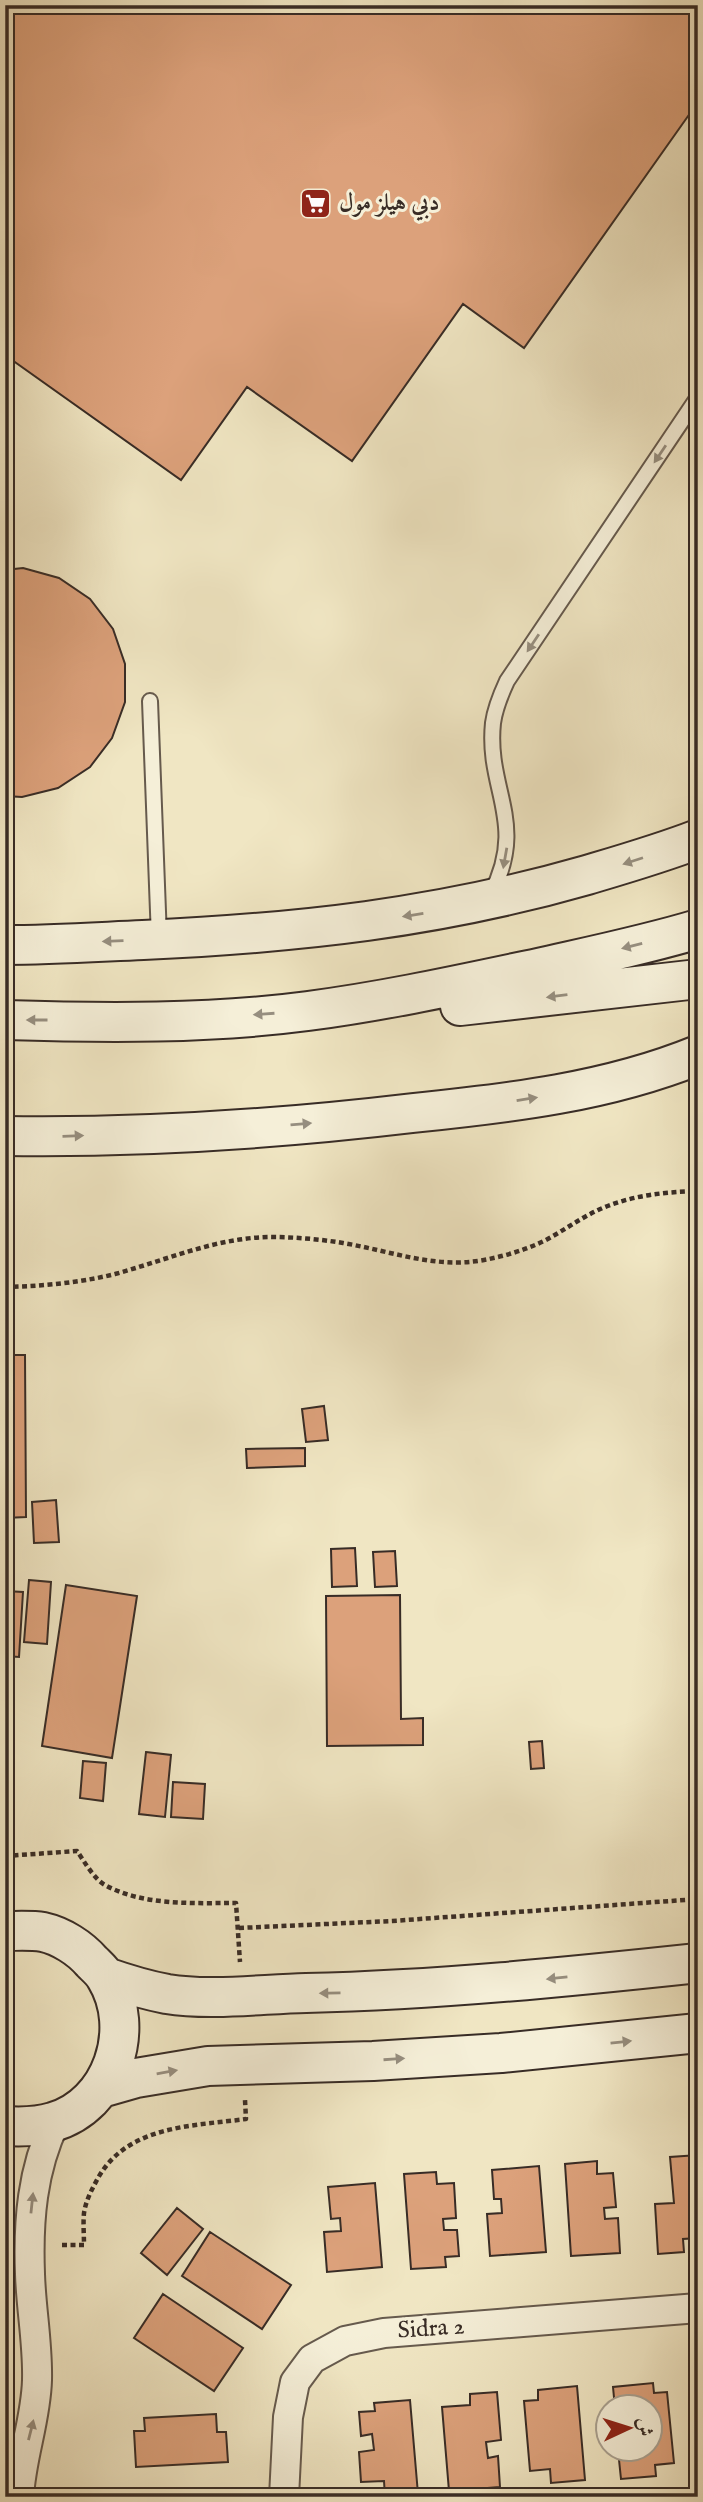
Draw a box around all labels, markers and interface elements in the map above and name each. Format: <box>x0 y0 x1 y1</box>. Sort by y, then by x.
supermarket icon: دبي هيلز مول <box>299 186 333 220</box>
place label: دبي هيلز مول <box>339 188 440 221</box>
one-way arrow <box>653 445 667 463</box>
one-way arrow <box>526 634 540 652</box>
one-way arrow <box>499 847 510 869</box>
one-way arrow <box>623 856 644 866</box>
one-way arrow <box>402 910 424 921</box>
one-way arrow <box>102 936 124 947</box>
one-way arrow <box>621 941 643 952</box>
one-way arrow <box>546 990 568 1001</box>
one-way arrow <box>253 1009 275 1020</box>
one-way arrow <box>25 1015 47 1026</box>
one-way arrow <box>516 1093 538 1104</box>
one-way arrow <box>290 1118 312 1129</box>
one-way arrow <box>63 1130 85 1141</box>
one-way arrow <box>546 1972 568 1983</box>
one-way arrow <box>319 1987 341 1998</box>
one-way arrow <box>610 2036 632 2047</box>
one-way arrow <box>383 2054 405 2065</box>
one-way arrow <box>156 2066 178 2077</box>
one-way arrow <box>26 2192 37 2214</box>
street label: Sidra 2 <box>396 2311 466 2347</box>
north arrow <box>594 2394 664 2464</box>
text: ش <box>631 2417 657 2437</box>
one-way arrow <box>25 2418 36 2440</box>

